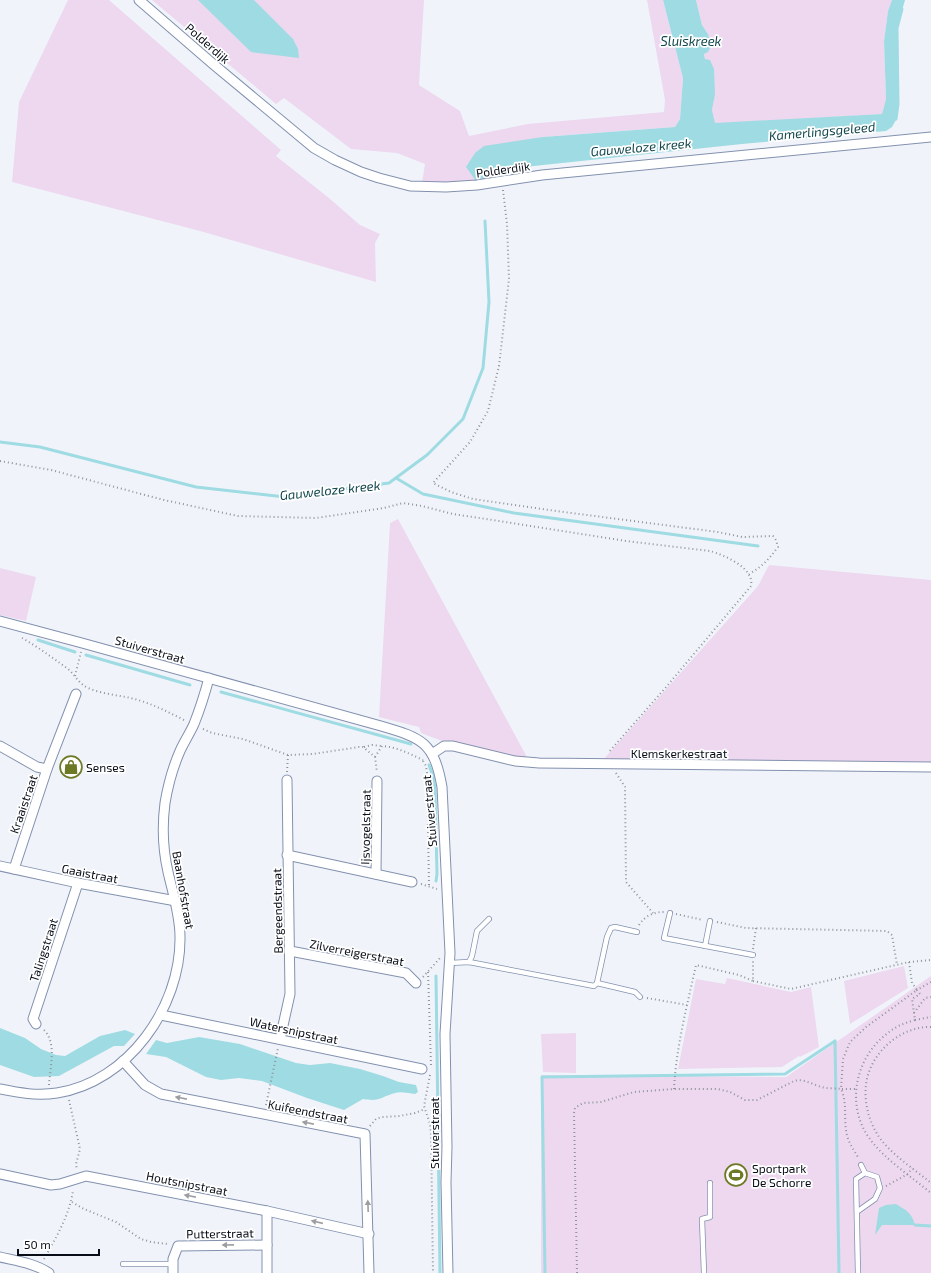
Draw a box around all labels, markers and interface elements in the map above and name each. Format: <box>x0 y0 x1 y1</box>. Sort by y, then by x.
street label: Polderdijk <box>182 20 233 67</box>
water label: Sluiskreek <box>661 33 722 49</box>
water label: Kamerlingsgeleed <box>768 118 876 144</box>
water label: Gauweloze kreek <box>590 135 692 159</box>
street label: Polderdijk <box>475 158 531 181</box>
water label: Gauweloze kreek <box>279 477 381 503</box>
street label: Stuiverstraat <box>114 632 187 666</box>
street label: Klemskerkestraat <box>631 746 728 760</box>
shop icon: Senses <box>58 754 84 780</box>
place label: Senses <box>86 760 125 774</box>
street label: Kraaistraat <box>6 772 40 835</box>
street label: Stuiverstraat <box>419 774 439 847</box>
street label: Ijsvogelstraat <box>357 789 374 865</box>
street label: Baanhofstraat <box>170 850 198 931</box>
street label: Gaaistraat <box>61 861 120 885</box>
street label: Bergeendstraat <box>269 868 285 954</box>
street label: Talingstraat <box>26 916 60 983</box>
street label: Zilverreigerstraat <box>309 936 406 968</box>
street label: Watersnipstraat <box>249 1014 340 1046</box>
one-way arrow <box>175 1095 187 1101</box>
street label: Kuifeendstraat <box>267 1096 350 1126</box>
street label: Stuiverstraat <box>427 1097 441 1169</box>
one-way arrow <box>302 1120 314 1126</box>
place label: Sportpark De Schorre <box>752 1161 811 1189</box>
sports icon: Sportpark De Schorre <box>723 1162 749 1188</box>
street label: Houtsnipstraat <box>145 1168 229 1198</box>
one-way arrow <box>184 1193 196 1199</box>
one-way arrow <box>365 1199 371 1212</box>
one-way arrow <box>311 1219 323 1225</box>
street label: Putterstraat <box>186 1225 254 1241</box>
scale bar <box>18 1231 99 1257</box>
text: 50 m <box>24 1237 51 1251</box>
one-way arrow <box>221 1242 234 1248</box>

